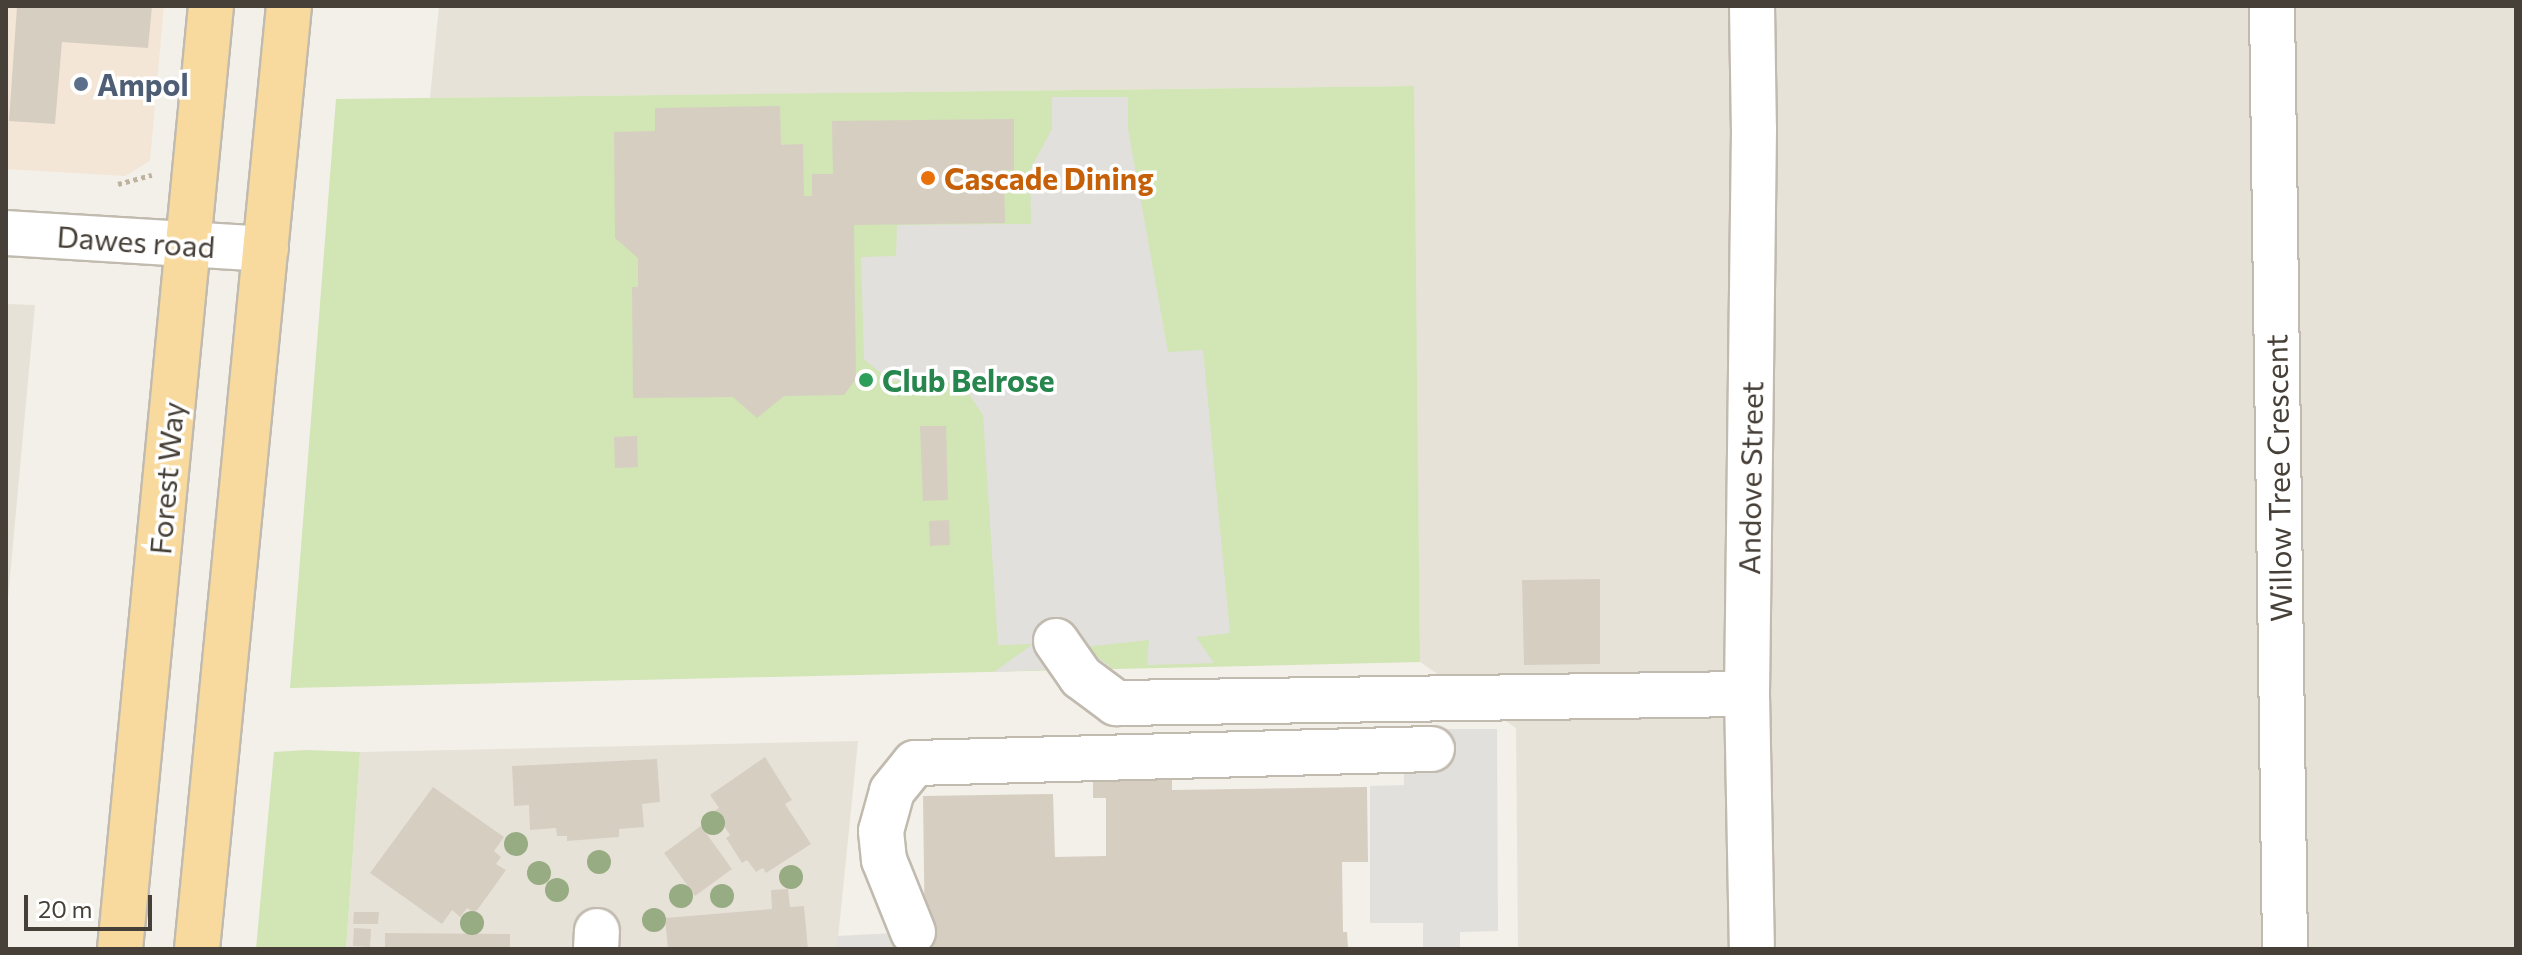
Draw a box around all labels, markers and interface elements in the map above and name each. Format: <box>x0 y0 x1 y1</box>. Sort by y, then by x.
place label: Ampol <box>97 66 189 102</box>
marker: Ampol <box>72 75 90 93</box>
place label: Cascade Dining <box>944 160 1154 196</box>
marker: Cascade Dining <box>919 169 937 187</box>
street label: Dawes road <box>56 218 216 264</box>
street label: Willow Tree Crescent <box>2257 334 2299 622</box>
place label: Club Belrose <box>882 362 1054 398</box>
marker: Club Belrose <box>857 371 875 389</box>
street label: Andove Street <box>1730 381 1770 575</box>
street label: Forest Way <box>141 400 191 556</box>
scale bar <box>28 879 156 929</box>
text: 20 m <box>38 894 92 923</box>

